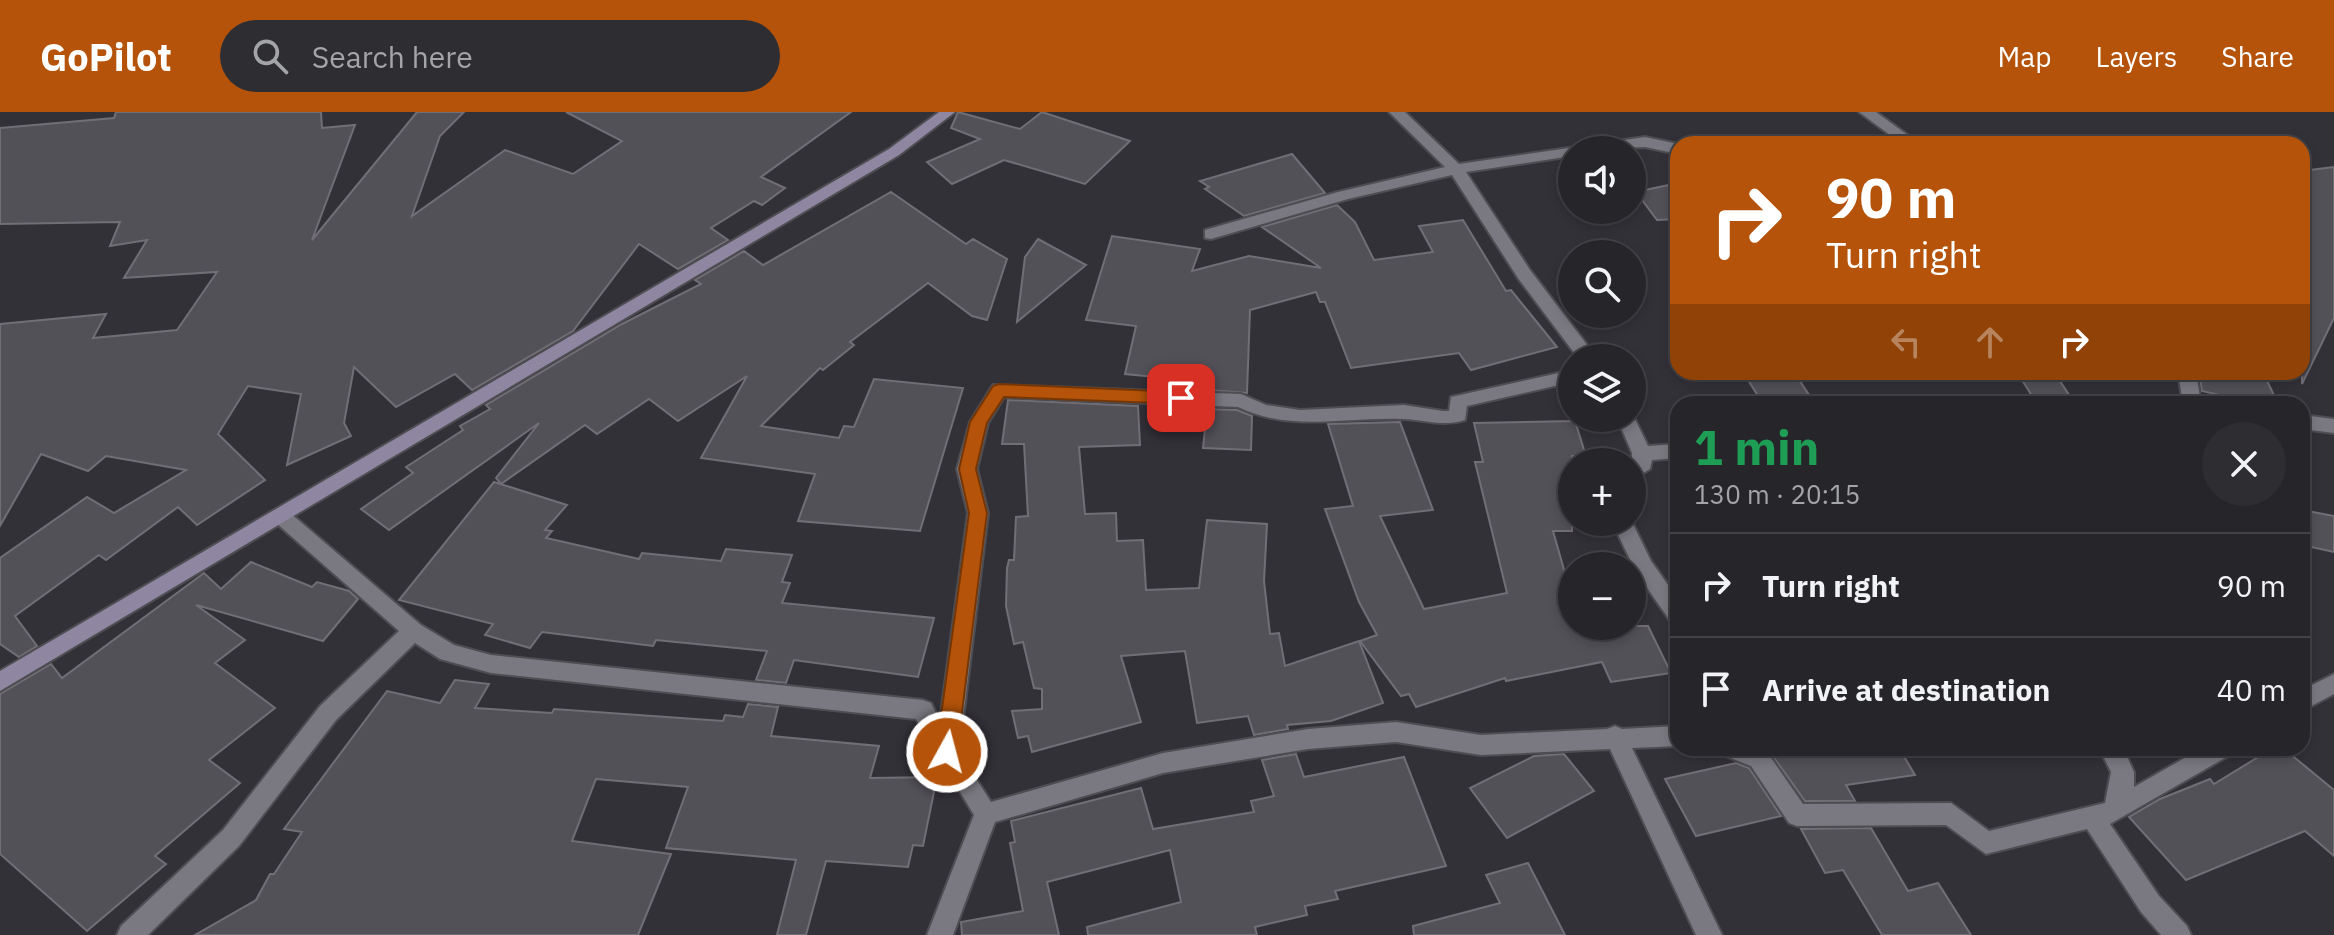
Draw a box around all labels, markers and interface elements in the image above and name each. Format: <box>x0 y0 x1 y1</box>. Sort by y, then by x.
search box <box>220 20 780 92</box>
text: GoPilot <box>40 32 172 81</box>
icon: search <box>248 34 292 78</box>
text: Search here <box>312 37 473 76</box>
text: Map <box>1997 38 2051 75</box>
text: Layers <box>2095 38 2177 75</box>
text: Share <box>2221 38 2294 75</box>
map controls <box>1558 136 1646 640</box>
button: sound <box>1558 136 1646 224</box>
text: 90 m <box>1826 161 1956 233</box>
icon: right <box>1694 168 1798 272</box>
text: Turn right <box>1826 231 1982 278</box>
button: search <box>1558 240 1646 328</box>
icon: left <box>1884 320 1928 364</box>
icon: ahead <box>1968 320 2012 364</box>
icon: right <box>2052 320 2096 364</box>
button: layers <box>1558 344 1646 432</box>
pin <box>1147 364 1215 432</box>
icon: arrive <box>1159 376 1203 420</box>
text: 1 min <box>1694 416 1819 478</box>
button: close <box>2202 422 2286 506</box>
button: + <box>1558 448 1646 536</box>
text: 130 m · 20:15 <box>1694 477 1860 511</box>
button: − <box>1558 552 1646 640</box>
icon: right <box>1694 563 1738 607</box>
text: Turn right <box>1762 566 1900 605</box>
text: 90 m <box>2217 566 2286 605</box>
icon: arrive <box>1694 667 1738 711</box>
text: Arrive at destination <box>1762 670 2050 709</box>
text: 40 m <box>2217 670 2286 709</box>
position arrow <box>905 710 989 794</box>

